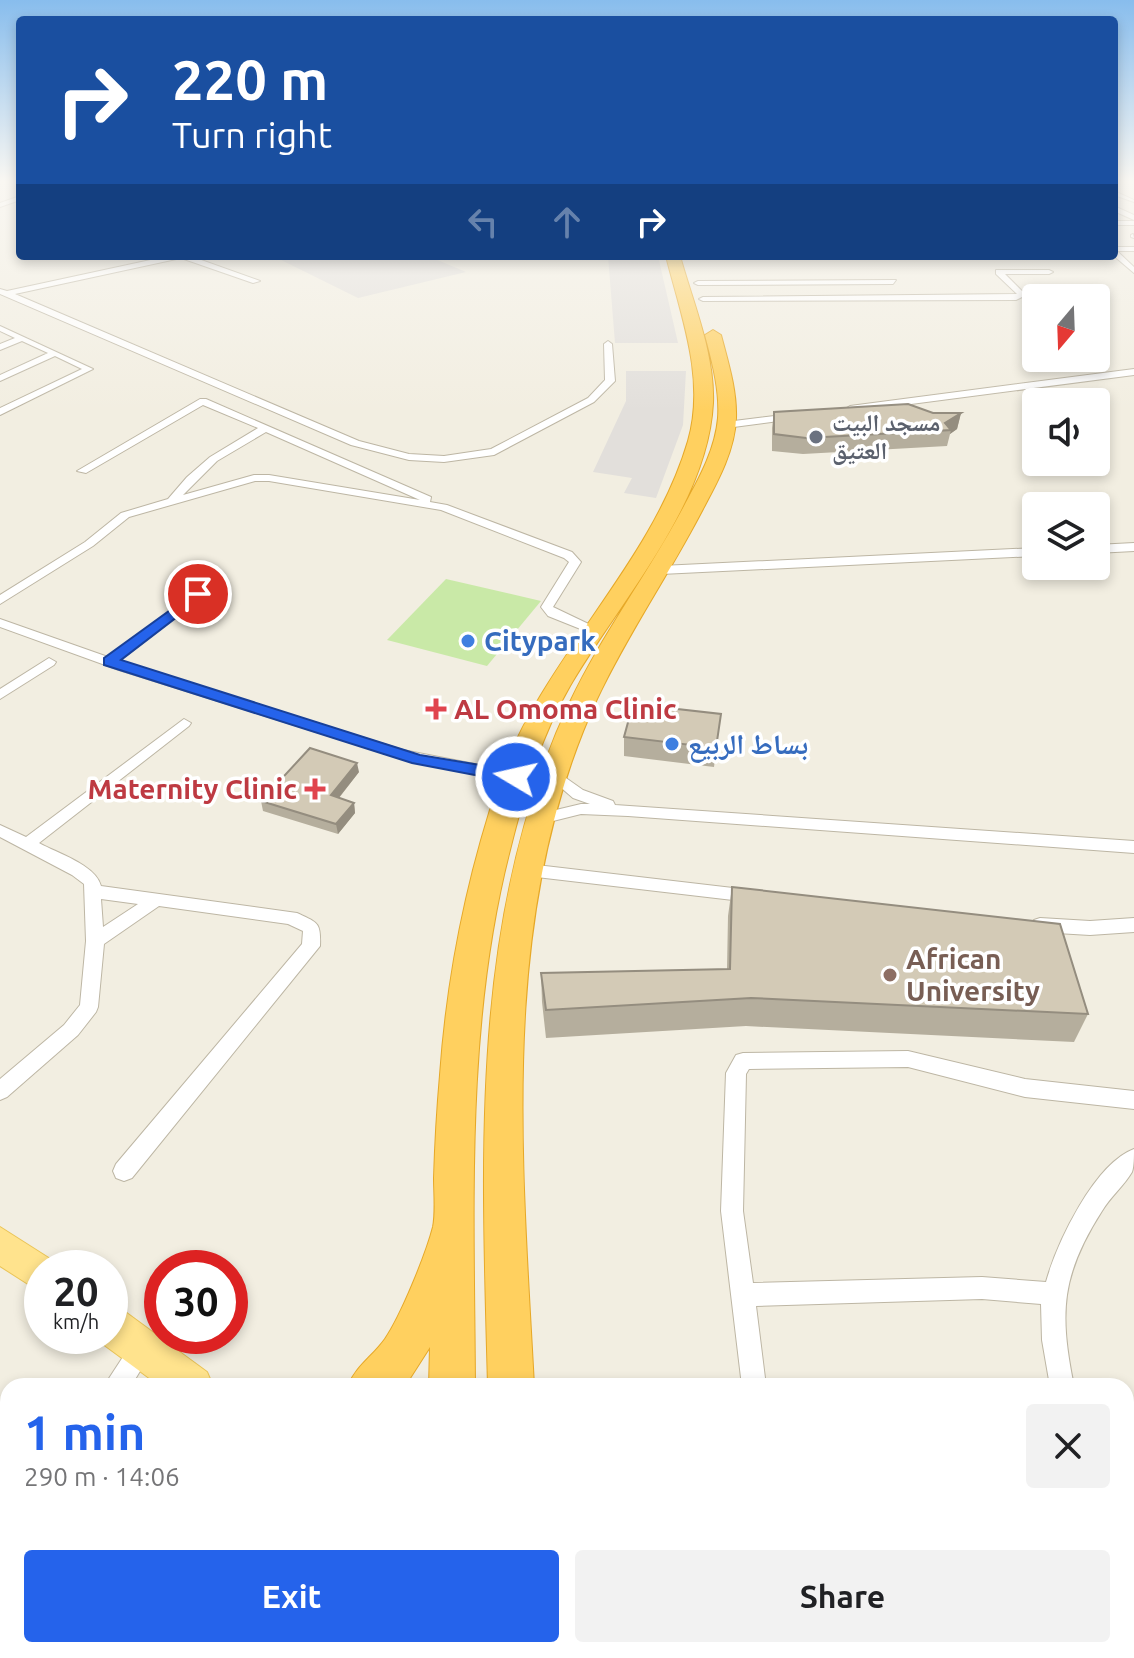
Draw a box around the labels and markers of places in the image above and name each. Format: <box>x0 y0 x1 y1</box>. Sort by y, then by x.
place label: مسجد البيت العتيق <box>832 409 940 465</box>
marker: مسجد البيت العتيق <box>807 428 825 446</box>
pin <box>164 560 232 628</box>
place label: Citypark <box>484 625 596 656</box>
marker: Citypark <box>459 632 477 650</box>
place label: AL Omoma Clinic <box>454 693 677 724</box>
marker: AL Omoma Clinic <box>425 698 447 720</box>
place label: بساط الربيع <box>688 728 808 763</box>
marker: بساط الربيع <box>663 735 681 753</box>
place label: Maternity Clinic <box>88 773 297 804</box>
marker: Maternity Clinic <box>304 778 326 800</box>
place label: African University <box>906 943 1040 1006</box>
marker: African University <box>881 966 899 984</box>

